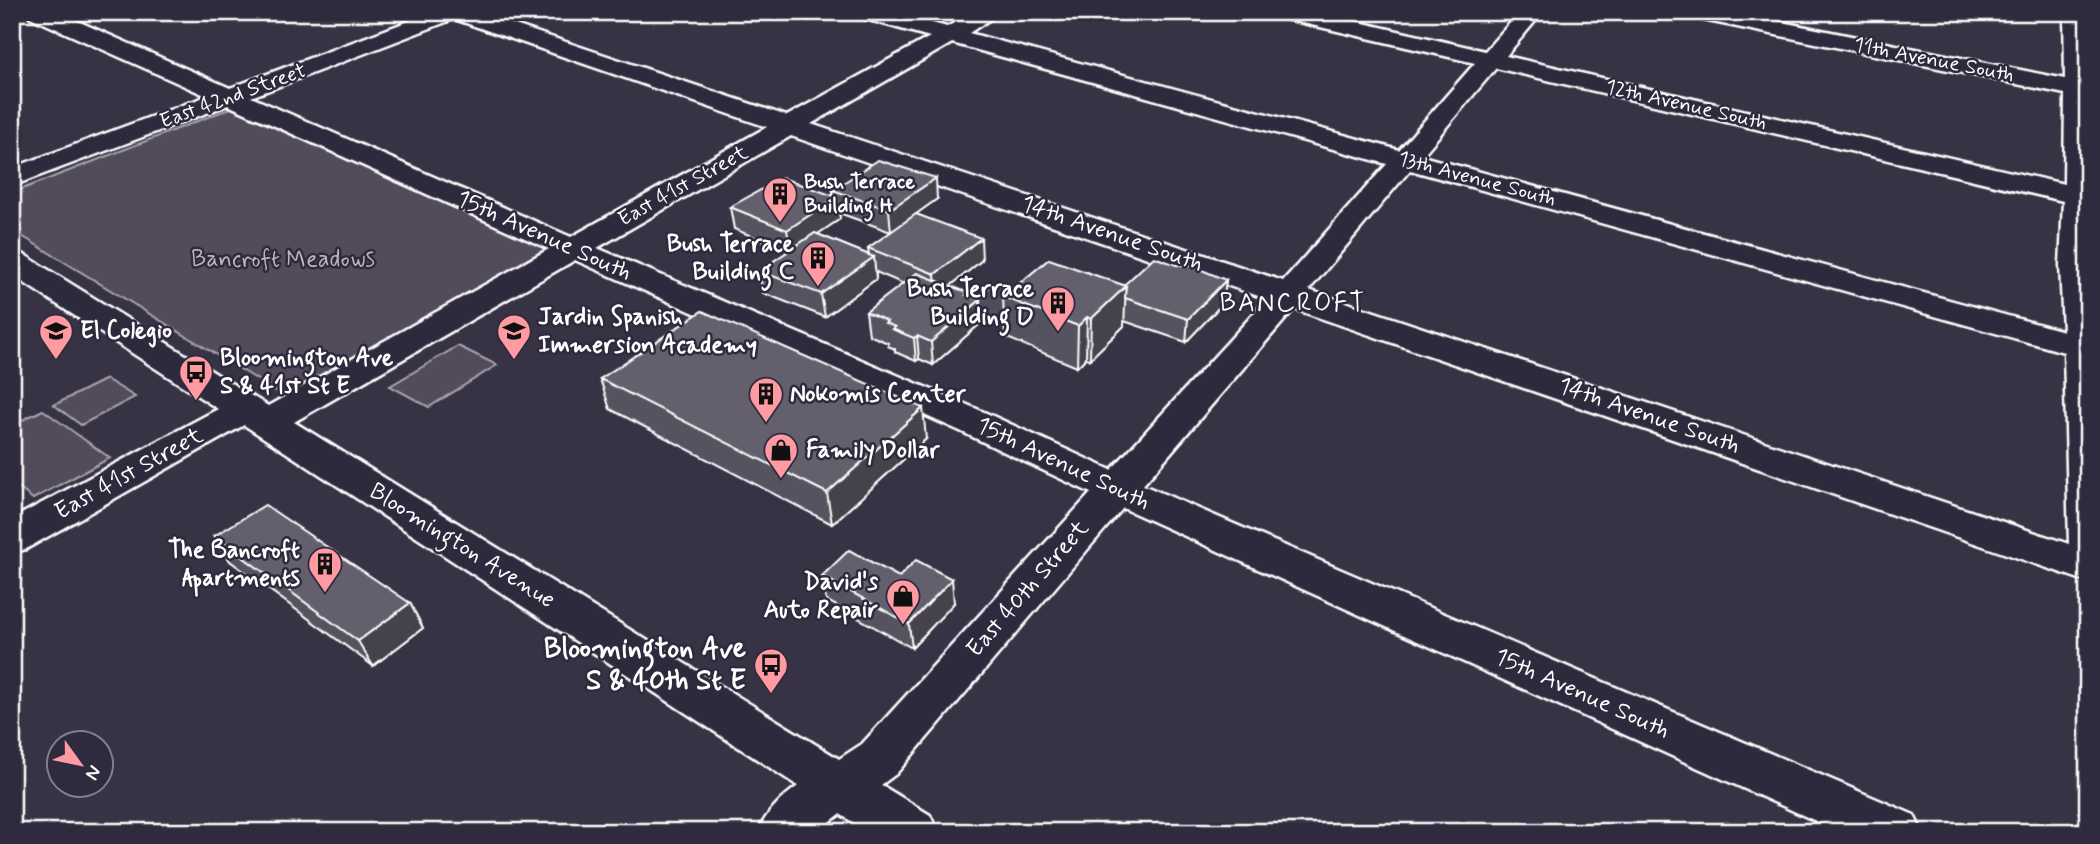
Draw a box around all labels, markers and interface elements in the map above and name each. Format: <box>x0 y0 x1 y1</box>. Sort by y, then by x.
street label: 11th Avenue South <box>1851 31 2017 89</box>
street label: East 42nd Street <box>156 56 310 135</box>
street label: 12th Avenue South <box>1603 73 1769 137</box>
street label: East 41st Street <box>613 138 753 233</box>
street label: 13th Avenue South <box>1395 144 1559 214</box>
place label: Bush Terrace Building H <box>804 168 915 222</box>
building icon: Bush Terrace Building H <box>761 175 799 224</box>
street label: 15th Avenue South <box>452 184 636 288</box>
street label: 14th Avenue South <box>1017 188 1207 280</box>
place label: Bush Terrace Building C <box>667 229 795 291</box>
building icon: Bush Terrace Building C <box>799 239 837 288</box>
park label: Bancroft Meadows <box>191 244 375 275</box>
place label: Bush Terrace Building D <box>907 274 1035 336</box>
building icon: Bush Terrace Building D <box>1039 284 1077 333</box>
district label: BANCROFT <box>1220 287 1366 321</box>
place label: Jardin Spanish Immersion Academy <box>538 302 757 361</box>
school or university icon: El Colegio <box>37 312 75 361</box>
school or university icon: Jardin Spanish Immersion Academy <box>495 312 533 361</box>
place label: El Colegio <box>80 316 172 348</box>
place label: Bloomington Ave S & 41st St E <box>220 343 394 402</box>
bus stop icon: Bloomington Ave S & 41st St E <box>177 353 215 402</box>
street label: 14th Avenue South <box>1554 370 1744 462</box>
building icon: Nokomis Center <box>747 375 785 424</box>
place label: Nokomis Center <box>790 379 967 410</box>
street label: 15th Avenue South <box>971 410 1155 518</box>
street label: East 41st Street <box>49 420 209 528</box>
shop icon: Family Dollar <box>762 431 800 480</box>
place label: Family Dollar <box>806 435 941 466</box>
street label: Bloomington Avenue <box>362 476 561 618</box>
street label: East 40th Street <box>960 514 1096 664</box>
place label: The Bancroft Apartments <box>168 535 301 597</box>
building icon: The Bancroft Apartments <box>306 545 344 594</box>
place label: David's Auto Repair <box>764 567 878 626</box>
shop icon: David's Auto Repair <box>884 577 922 626</box>
place label: Bloomington Ave S & 40th St E <box>544 631 746 700</box>
street label: 15th Avenue South <box>1490 642 1674 746</box>
bus stop icon: Bloomington Ave S & 40th St E <box>752 646 790 695</box>
north arrow <box>46 728 116 798</box>
text: N <box>79 760 107 785</box>

